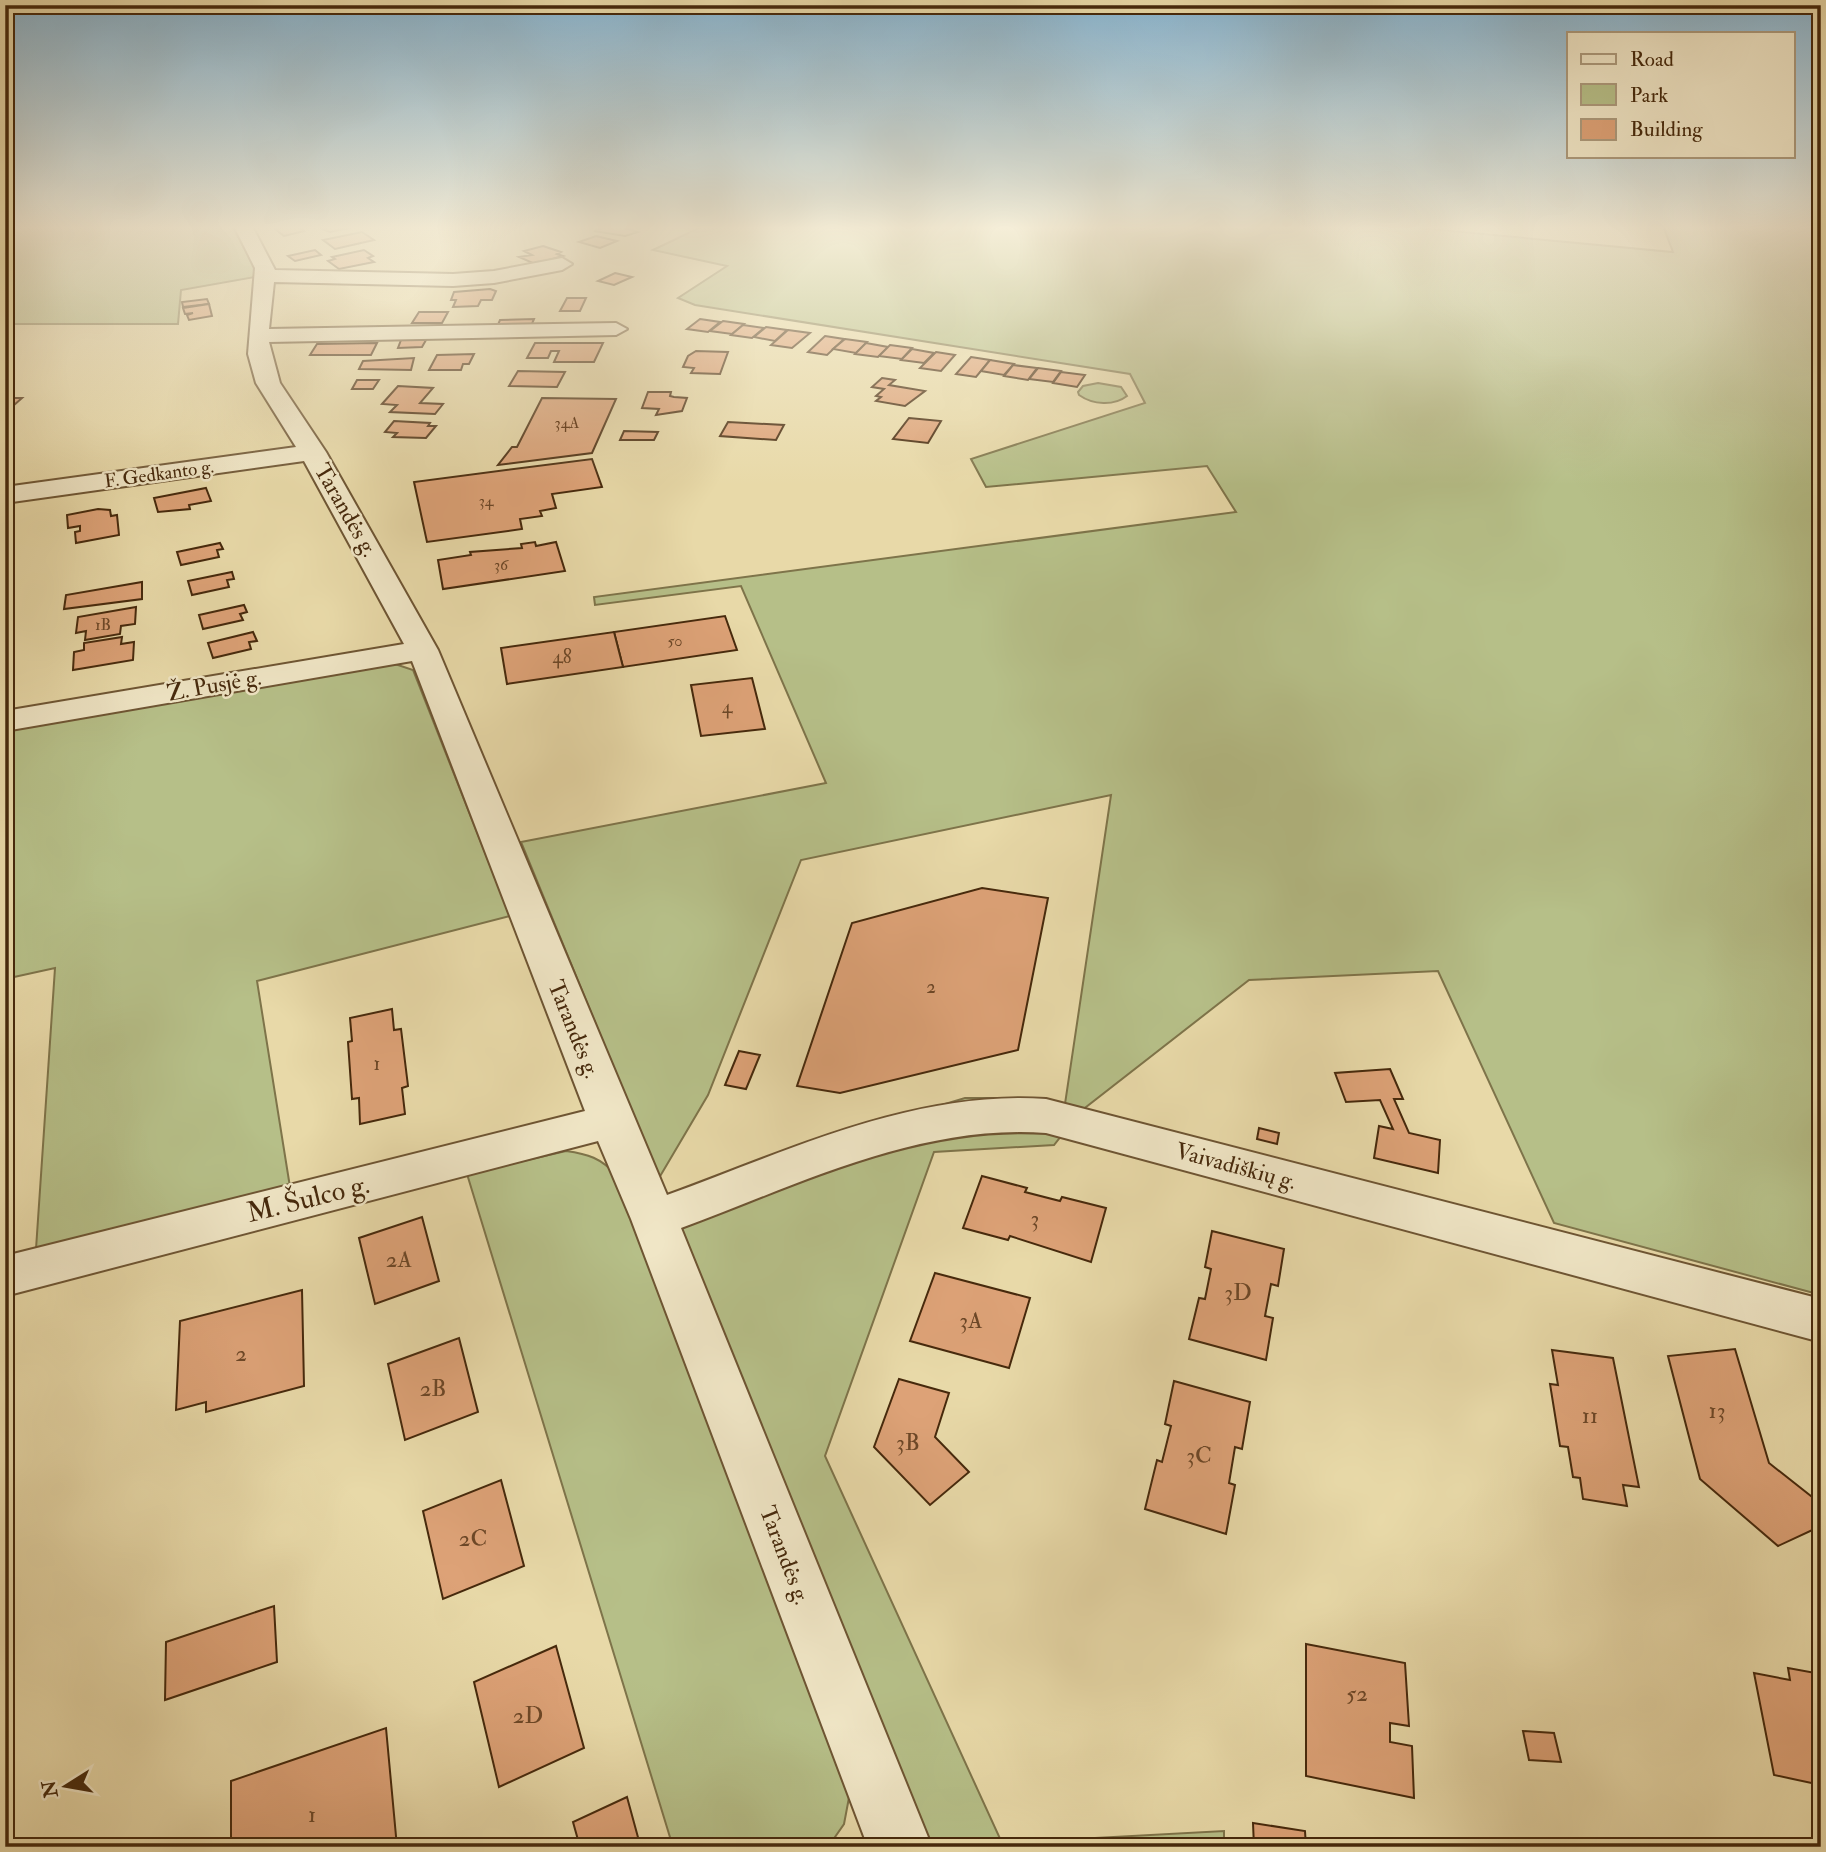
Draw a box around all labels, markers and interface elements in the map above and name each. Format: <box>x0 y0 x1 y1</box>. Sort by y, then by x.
legend <box>1567 32 1794 158</box>
text: Road <box>1630 46 1675 73</box>
text: Park <box>1630 82 1668 109</box>
text: Building <box>1630 116 1703 143</box>
house number: 34A <box>555 413 579 433</box>
street label: F. Gedkanto g. <box>103 454 215 494</box>
street label: Tarandės g. <box>308 458 384 562</box>
house number: 34 <box>479 491 495 511</box>
house number: 36 <box>494 555 509 575</box>
house number: 1B <box>95 615 111 635</box>
house number: 50 <box>667 631 683 651</box>
house number: 48 <box>552 645 572 669</box>
street label: Ž. Pusjė g. <box>165 662 263 708</box>
house number: 4 <box>722 695 733 719</box>
house number: 2 <box>926 975 936 999</box>
street label: Tarandės g. <box>541 976 607 1082</box>
house number: 1 <box>374 1052 380 1076</box>
street label: Vaivadiškių g. <box>1172 1136 1300 1196</box>
street label: M. Šulco g. <box>243 1167 373 1231</box>
house number: 3 <box>1031 1204 1039 1233</box>
house number: 2A <box>386 1245 413 1274</box>
house number: 3D <box>1224 1278 1252 1307</box>
house number: 3A <box>959 1306 983 1335</box>
house number: 2 <box>235 1339 247 1368</box>
house number: 2B <box>420 1374 446 1403</box>
house number: 13 <box>1708 1396 1726 1425</box>
house number: 11 <box>1582 1401 1598 1430</box>
house number: 3B <box>896 1428 920 1457</box>
house number: 3C <box>1186 1441 1212 1470</box>
street label: Tarandės g. <box>753 1502 817 1608</box>
house number: 2C <box>459 1524 487 1553</box>
house number: 52 <box>1346 1679 1368 1708</box>
house number: 2D <box>513 1701 543 1730</box>
north arrow <box>32 1750 102 1820</box>
text: N <box>37 1777 64 1801</box>
house number: 1 <box>308 1800 316 1829</box>

